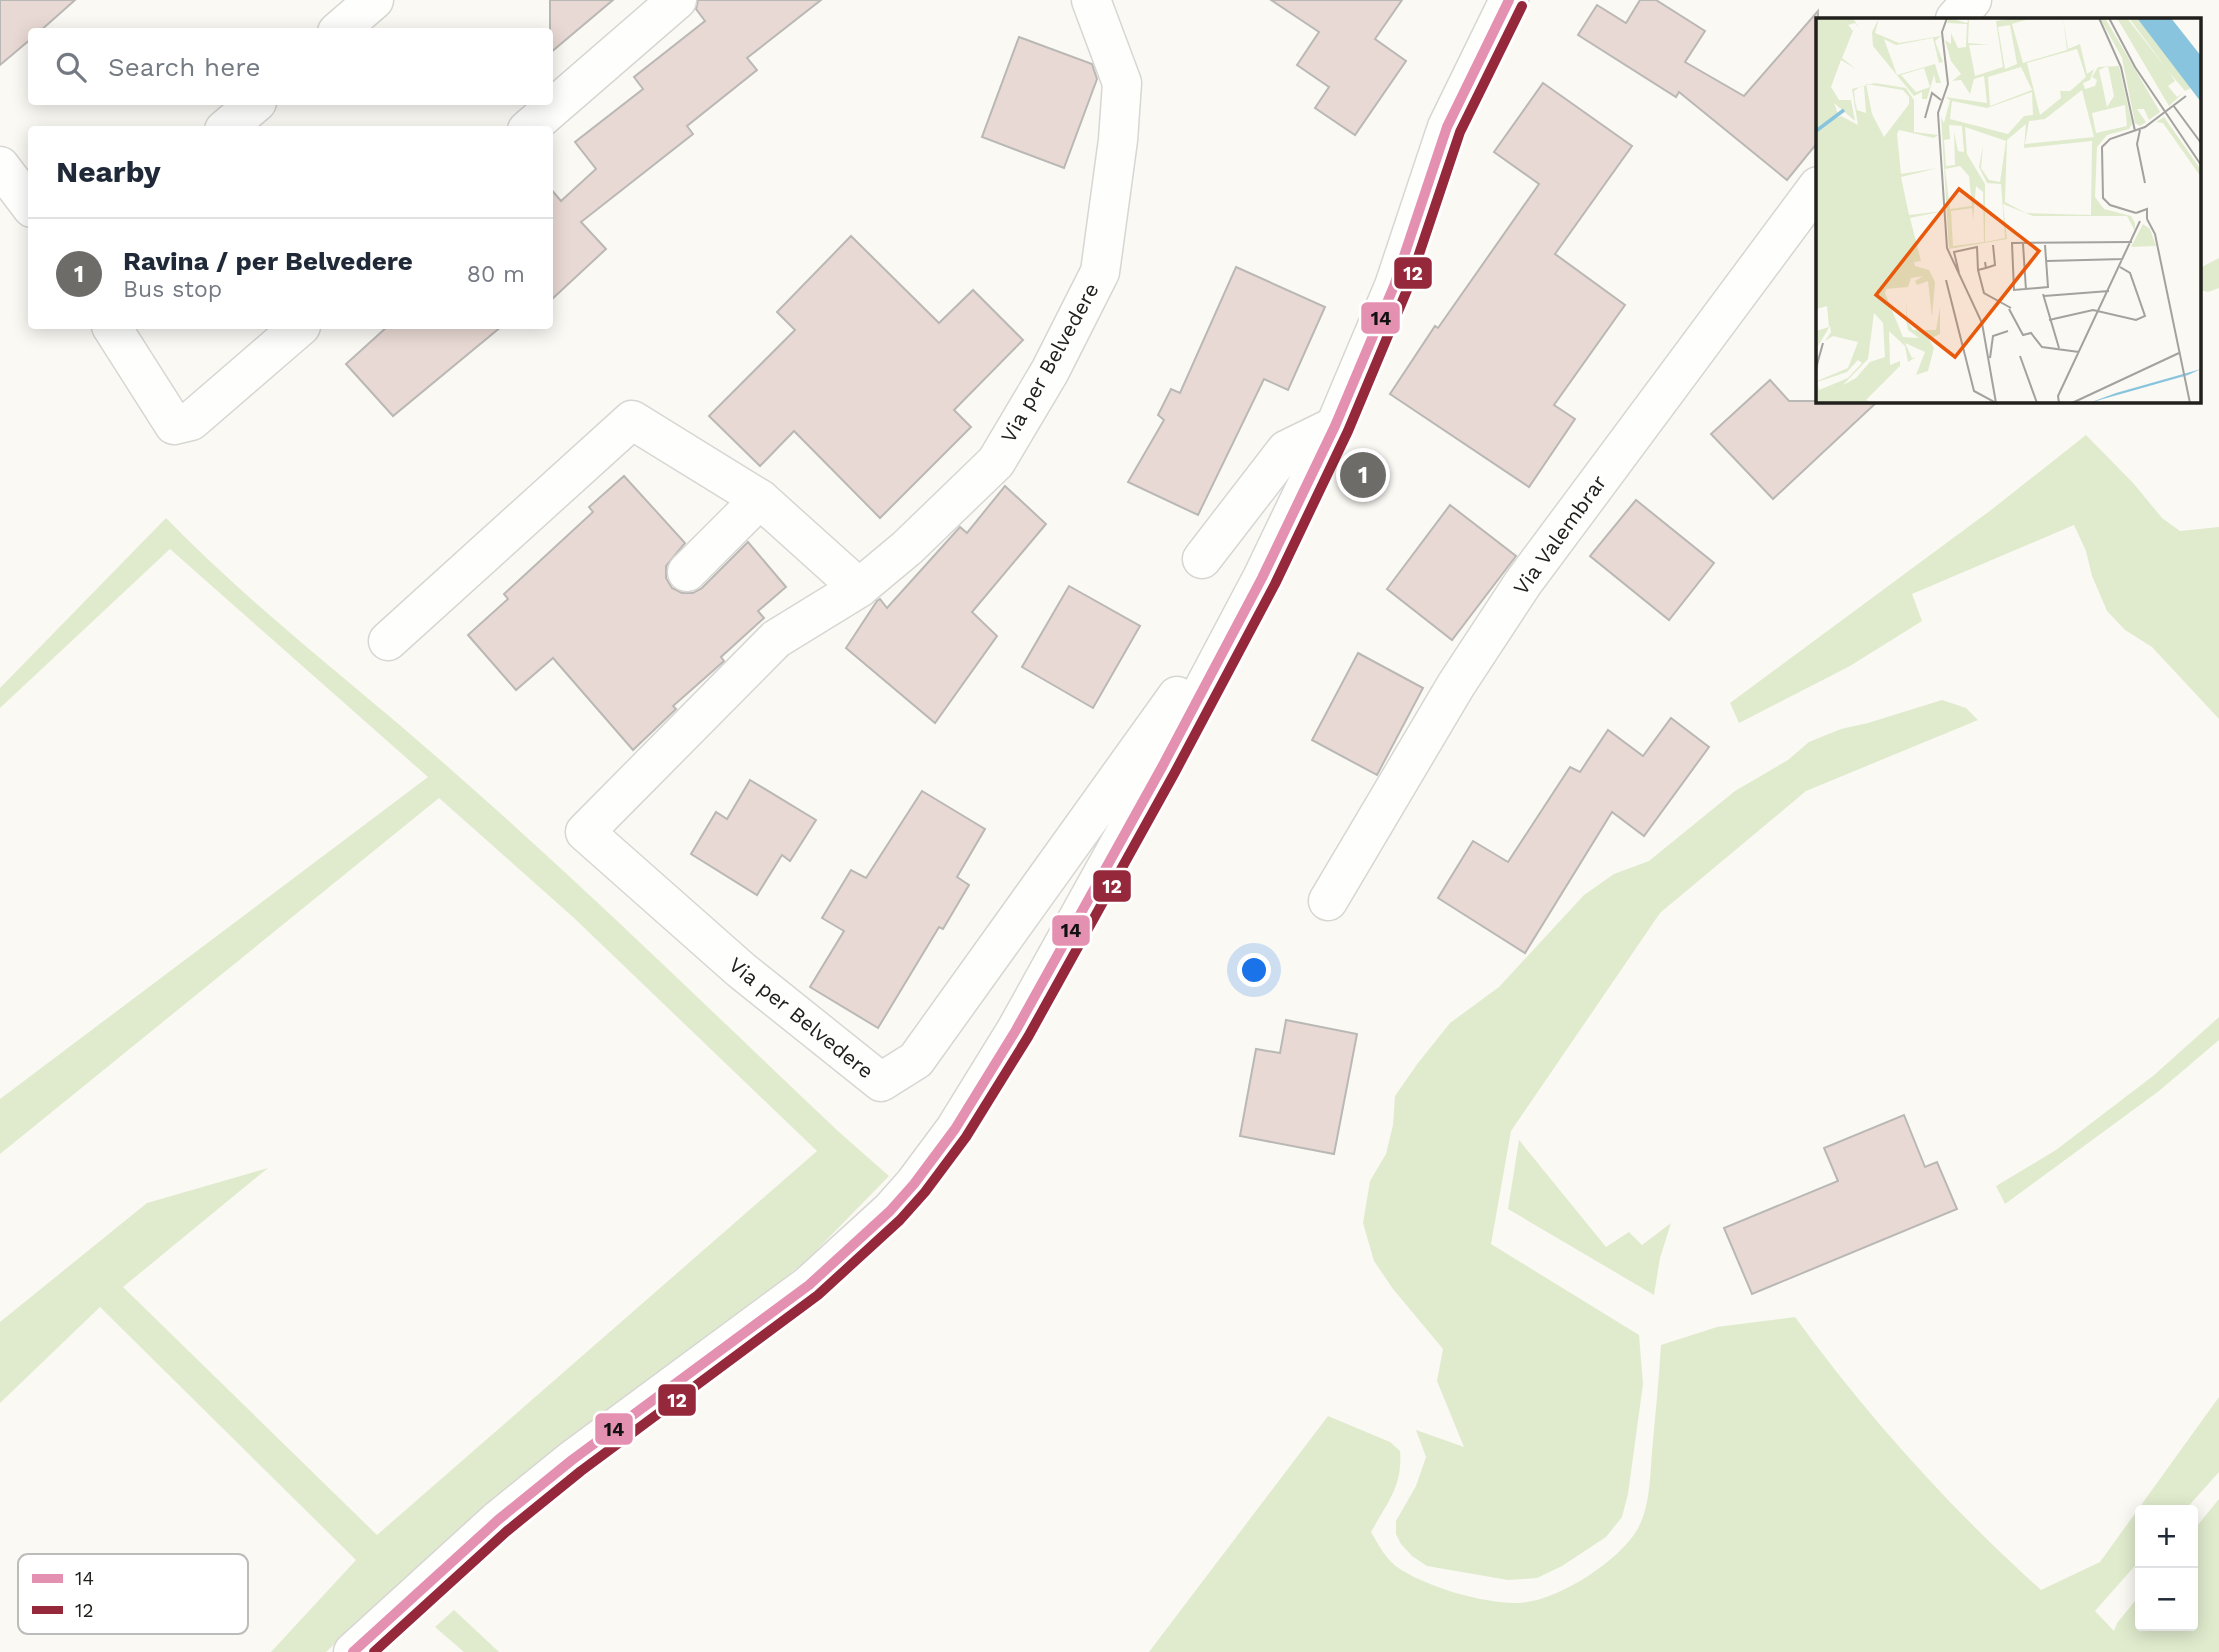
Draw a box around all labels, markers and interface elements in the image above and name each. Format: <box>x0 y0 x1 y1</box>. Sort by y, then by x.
inset map <box>1816 18 2202 402</box>
search box <box>28 28 553 105</box>
icon: search <box>52 48 90 86</box>
text: Search here <box>108 52 260 82</box>
text: Nearby <box>56 154 161 189</box>
text: Ravina / per Belvedere <box>123 246 413 276</box>
line badge: 12 <box>1393 256 1433 290</box>
text: 1 <box>74 261 84 288</box>
text: 80 m <box>467 261 525 288</box>
text: 12 <box>1403 262 1423 285</box>
text: Bus stop <box>123 276 222 303</box>
street label: Via per Belvedere <box>995 279 1104 447</box>
line badge: 14 <box>1360 301 1401 335</box>
text: 14 <box>1371 307 1391 330</box>
pin: 1 <box>1340 449 1386 501</box>
street label: Via Valembrar <box>1508 470 1612 599</box>
line badge: 12 <box>1092 869 1132 903</box>
text: 12 <box>1102 875 1122 898</box>
line badge: 14 <box>1051 914 1091 947</box>
text: 14 <box>1061 919 1081 942</box>
street label: Via per Belvedere <box>724 952 879 1084</box>
your location <box>1237 953 1271 987</box>
line badge: 12 <box>657 1383 697 1417</box>
text: 12 <box>667 1389 687 1412</box>
line badge: 14 <box>594 1412 634 1446</box>
text: 14 <box>604 1418 624 1441</box>
map controls <box>2135 1505 2198 1631</box>
button: + <box>2135 1505 2198 1568</box>
legend <box>18 1554 248 1634</box>
text: 14 <box>75 1567 94 1590</box>
button: − <box>2135 1568 2198 1631</box>
text: 12 <box>75 1599 94 1622</box>

